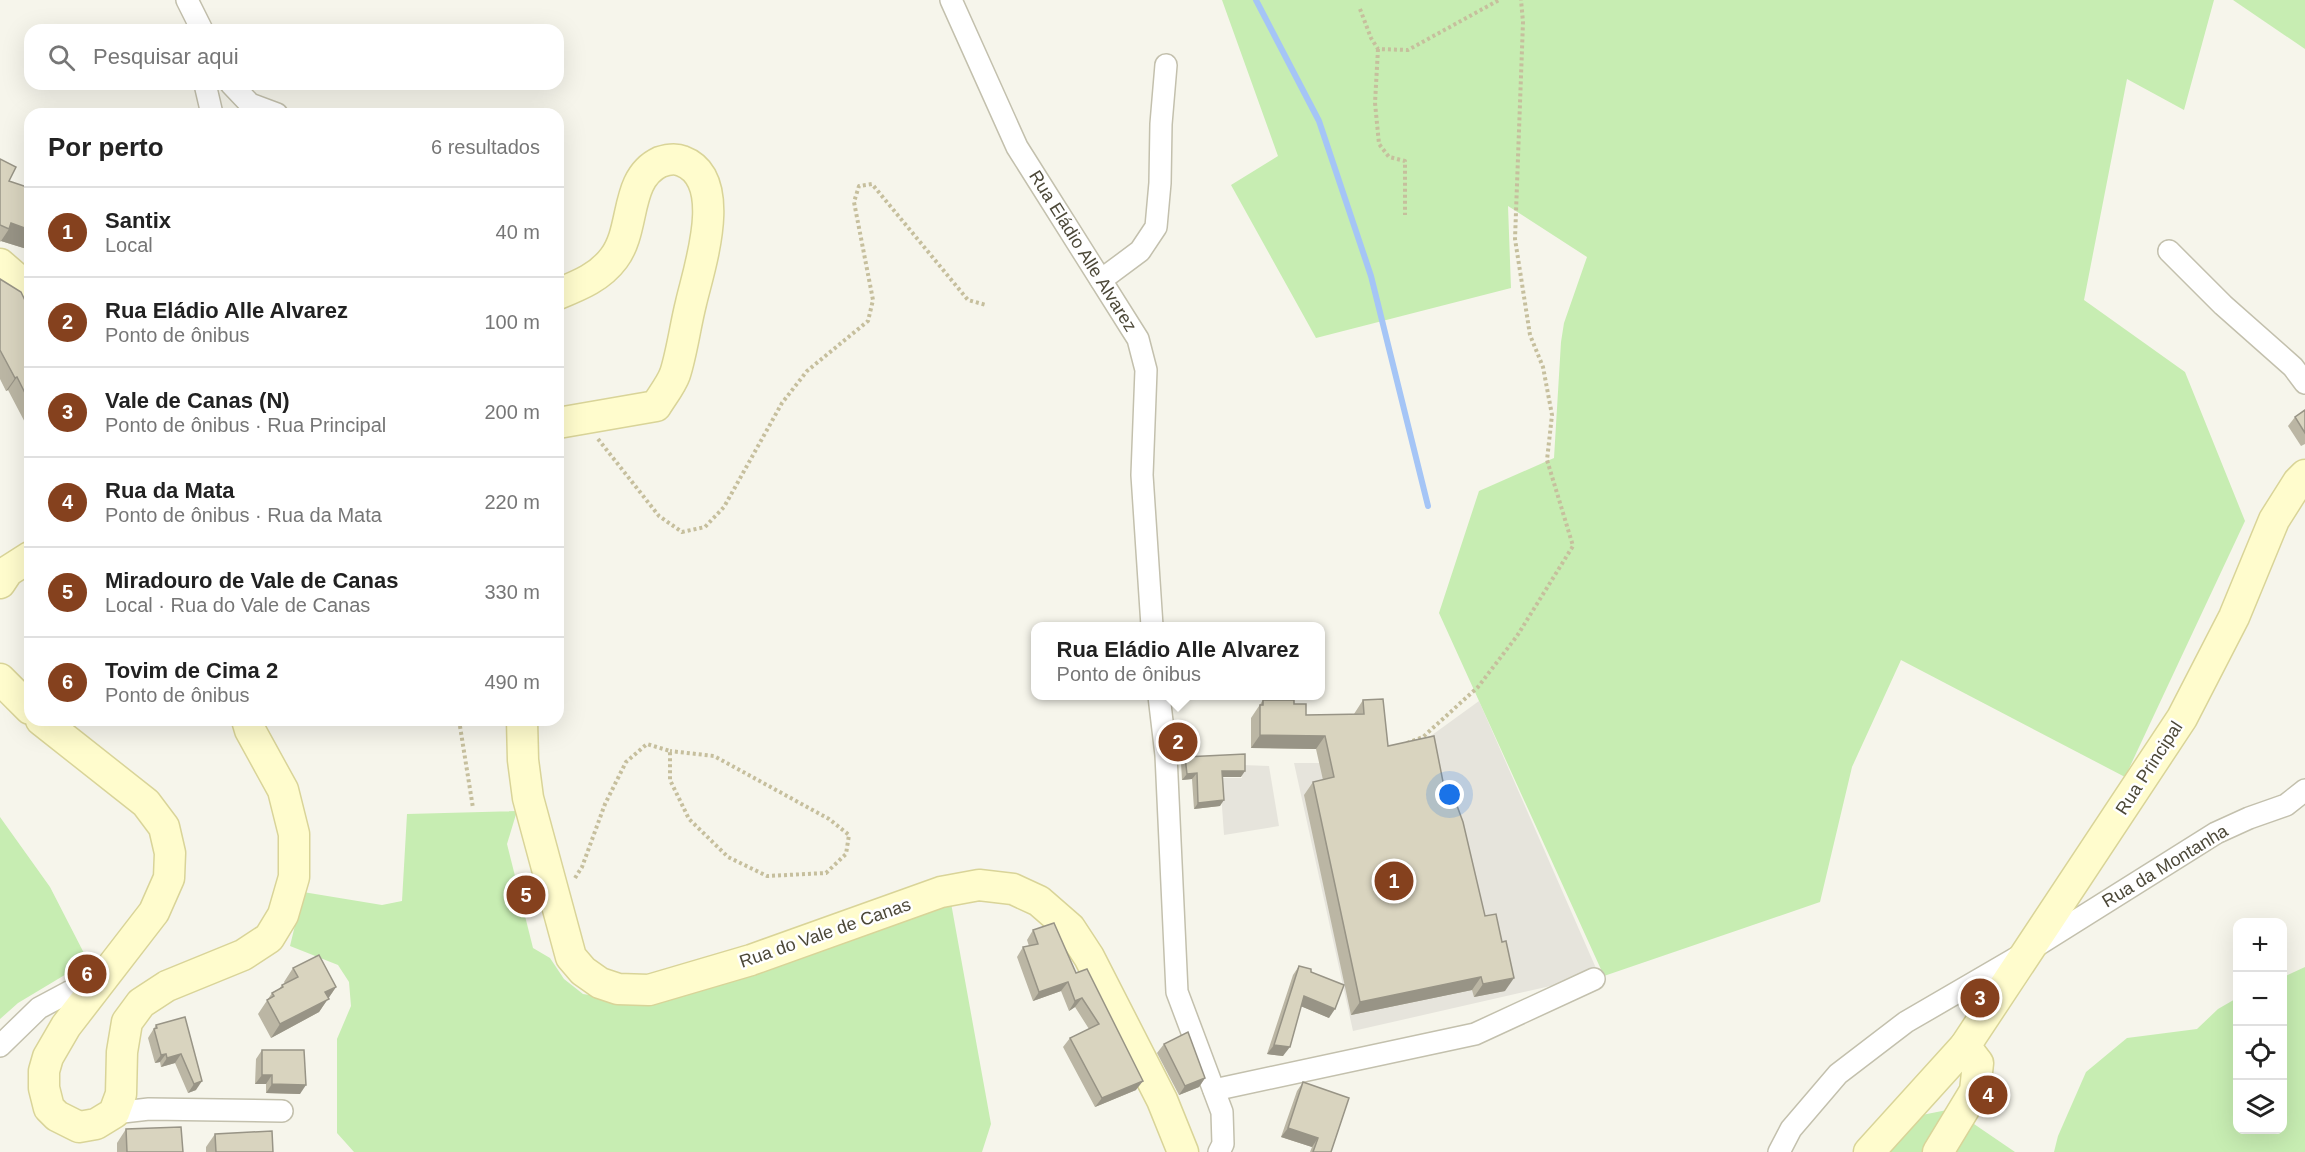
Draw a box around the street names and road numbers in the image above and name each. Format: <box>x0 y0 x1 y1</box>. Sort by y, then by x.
street label: Rua Eládio Alle Alvarez <box>1025 167 1141 335</box>
street label: Rua Principal <box>2111 718 2187 818</box>
street label: Rua da Montanha <box>2099 820 2232 911</box>
street label: Rua do Vale de Canas <box>737 894 913 972</box>

